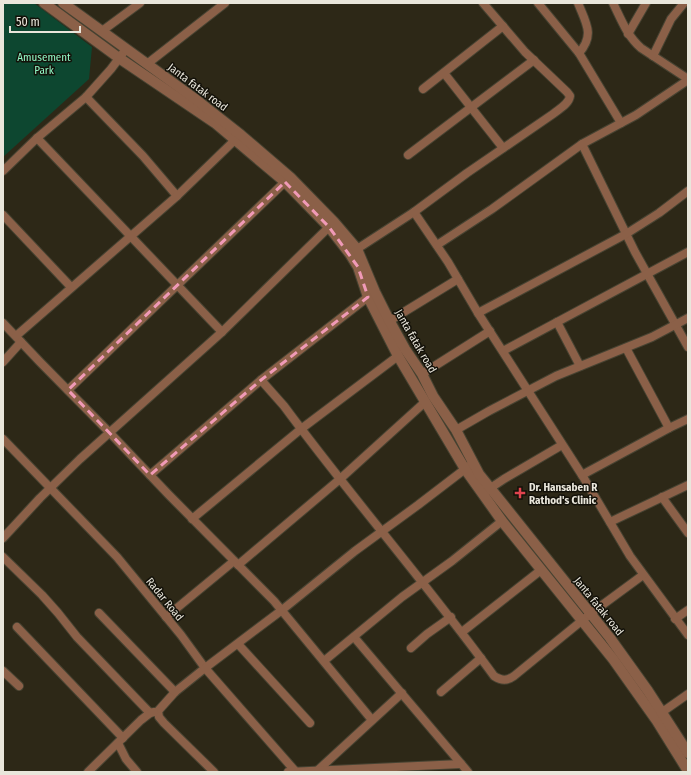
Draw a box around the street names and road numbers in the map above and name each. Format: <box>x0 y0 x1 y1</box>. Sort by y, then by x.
street label: Janta fatak road <box>165 61 230 114</box>
street label: Janta fatak road <box>392 307 439 375</box>
street label: Radar Road <box>143 575 186 624</box>
street label: Janta fatak road <box>571 575 626 638</box>

